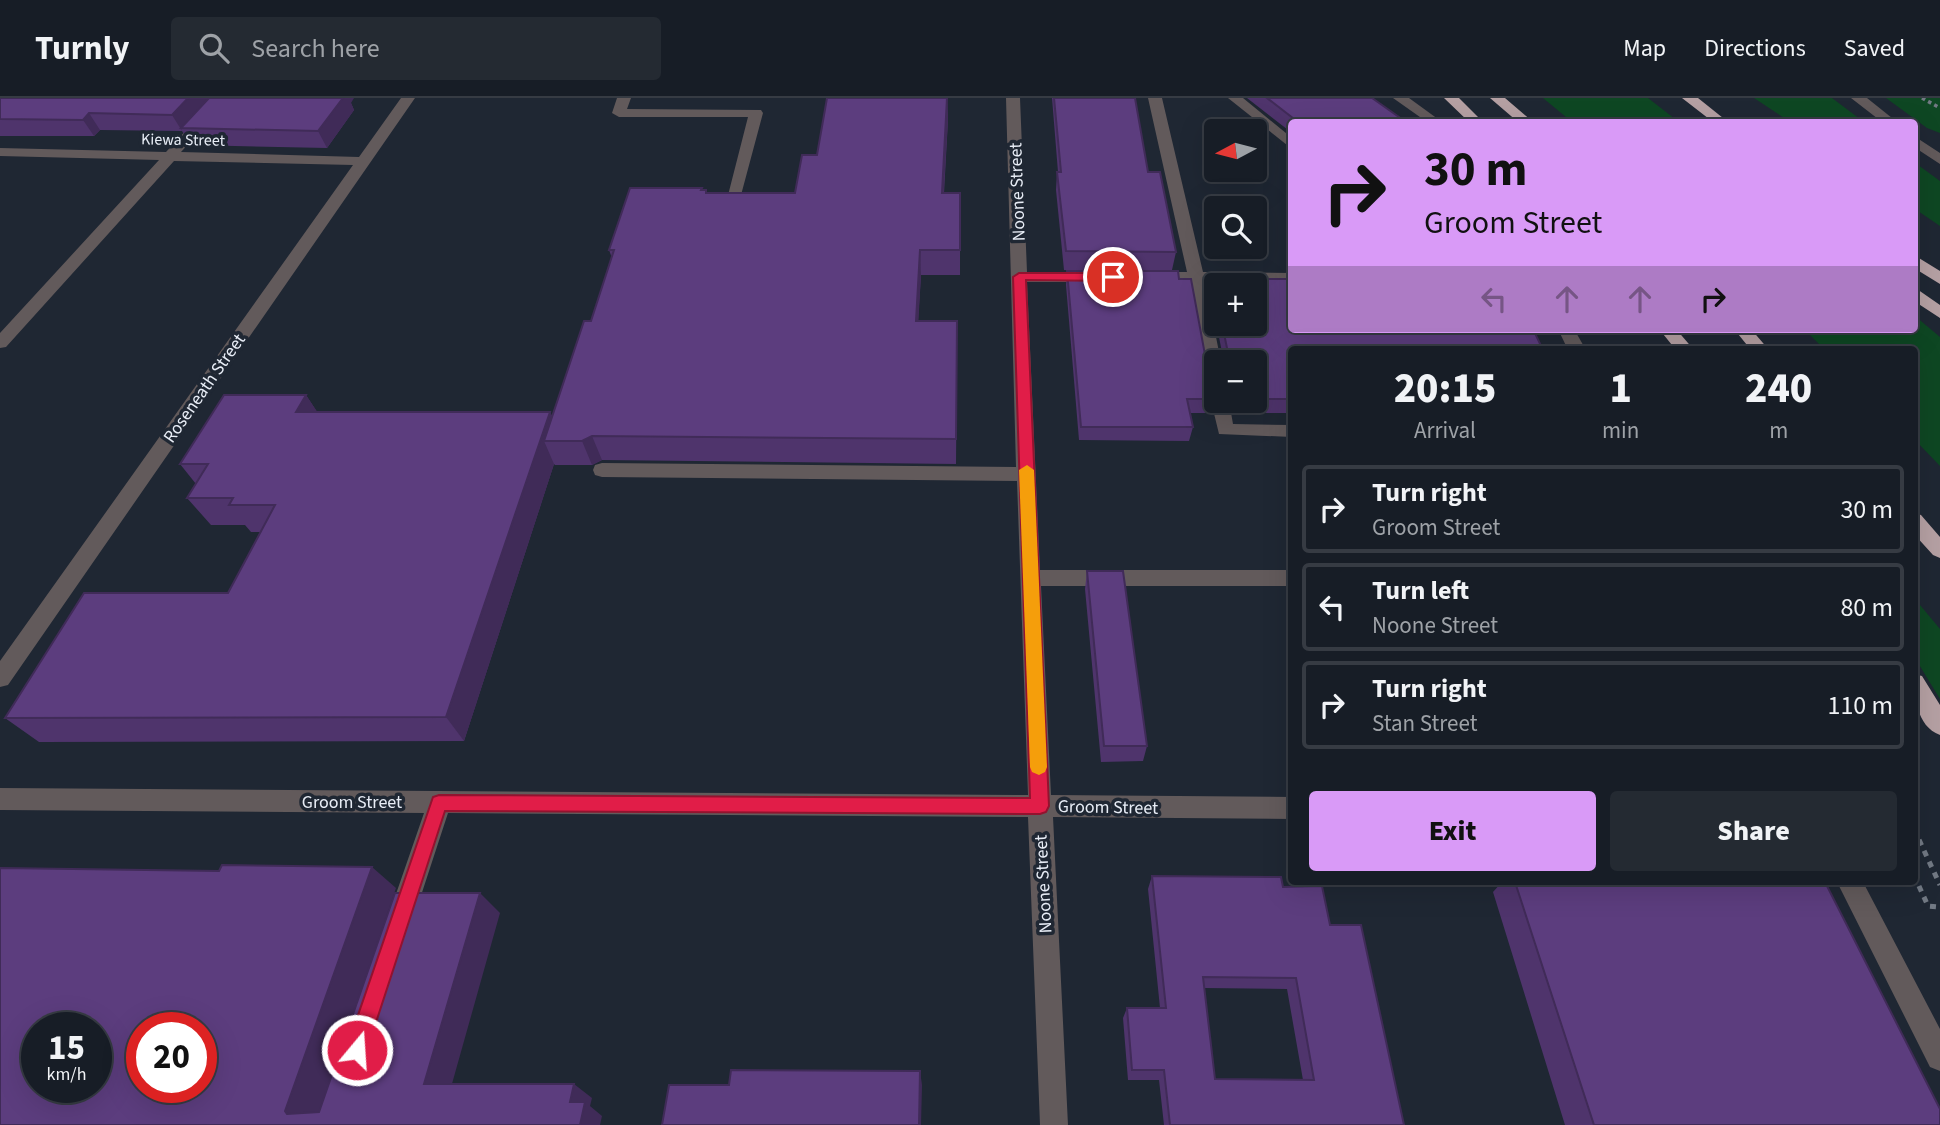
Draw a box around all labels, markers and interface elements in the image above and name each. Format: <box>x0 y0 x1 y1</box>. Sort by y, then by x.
search box <box>171 17 661 80</box>
text: Turnly <box>35 25 129 72</box>
icon: search <box>195 29 233 67</box>
text: Search here <box>251 30 380 67</box>
text: Map <box>1623 31 1666 66</box>
text: Directions <box>1704 31 1806 66</box>
text: Saved <box>1844 31 1905 66</box>
north arrow <box>1204 119 1267 182</box>
map controls <box>1204 119 1267 413</box>
street label: Kiewa Street <box>141 128 226 152</box>
text: 30 m <box>1424 135 1528 205</box>
street label: Noone Street <box>1003 142 1032 242</box>
icon: right <box>1309 147 1400 238</box>
button: search <box>1204 196 1267 259</box>
text: Groom Street <box>1424 200 1602 246</box>
pin <box>1083 247 1143 307</box>
icon: arrive <box>1094 258 1132 296</box>
button: + <box>1204 273 1267 336</box>
icon: left <box>1475 280 1513 318</box>
icon: ahead <box>1548 280 1586 318</box>
icon: ahead <box>1621 280 1659 318</box>
icon: right <box>1694 280 1732 318</box>
street label: Roseneath Street <box>157 329 251 448</box>
button: − <box>1204 350 1267 413</box>
text: 20:15 <box>1394 359 1496 419</box>
text: 1 <box>1609 359 1632 419</box>
text: 240 <box>1745 359 1812 419</box>
text: Arrival <box>1414 414 1476 447</box>
text: min <box>1602 414 1639 447</box>
text: m <box>1769 414 1788 447</box>
text: Turn right <box>1372 474 1487 511</box>
icon: right <box>1313 490 1351 528</box>
text: 30 m <box>1840 491 1893 528</box>
text: Groom Street <box>1372 511 1500 544</box>
text: Turn left <box>1372 572 1469 609</box>
icon: left <box>1313 588 1351 626</box>
text: 80 m <box>1840 589 1893 626</box>
text: Noone Street <box>1372 609 1498 642</box>
text: Turn right <box>1372 670 1487 707</box>
icon: right <box>1313 686 1351 724</box>
text: 110 m <box>1827 687 1893 724</box>
text: Stan Street <box>1372 707 1477 740</box>
street label: Groom Street <box>302 790 402 815</box>
button: Exit <box>1309 791 1596 871</box>
button: Share <box>1610 791 1897 871</box>
street label: Groom Street <box>1058 794 1158 821</box>
street label: Noone Street <box>1028 834 1059 934</box>
speed limit sign: 20 <box>126 1012 217 1103</box>
position arrow <box>320 1013 394 1087</box>
text: 15 <box>48 1023 85 1073</box>
text: km/h <box>47 1062 86 1087</box>

